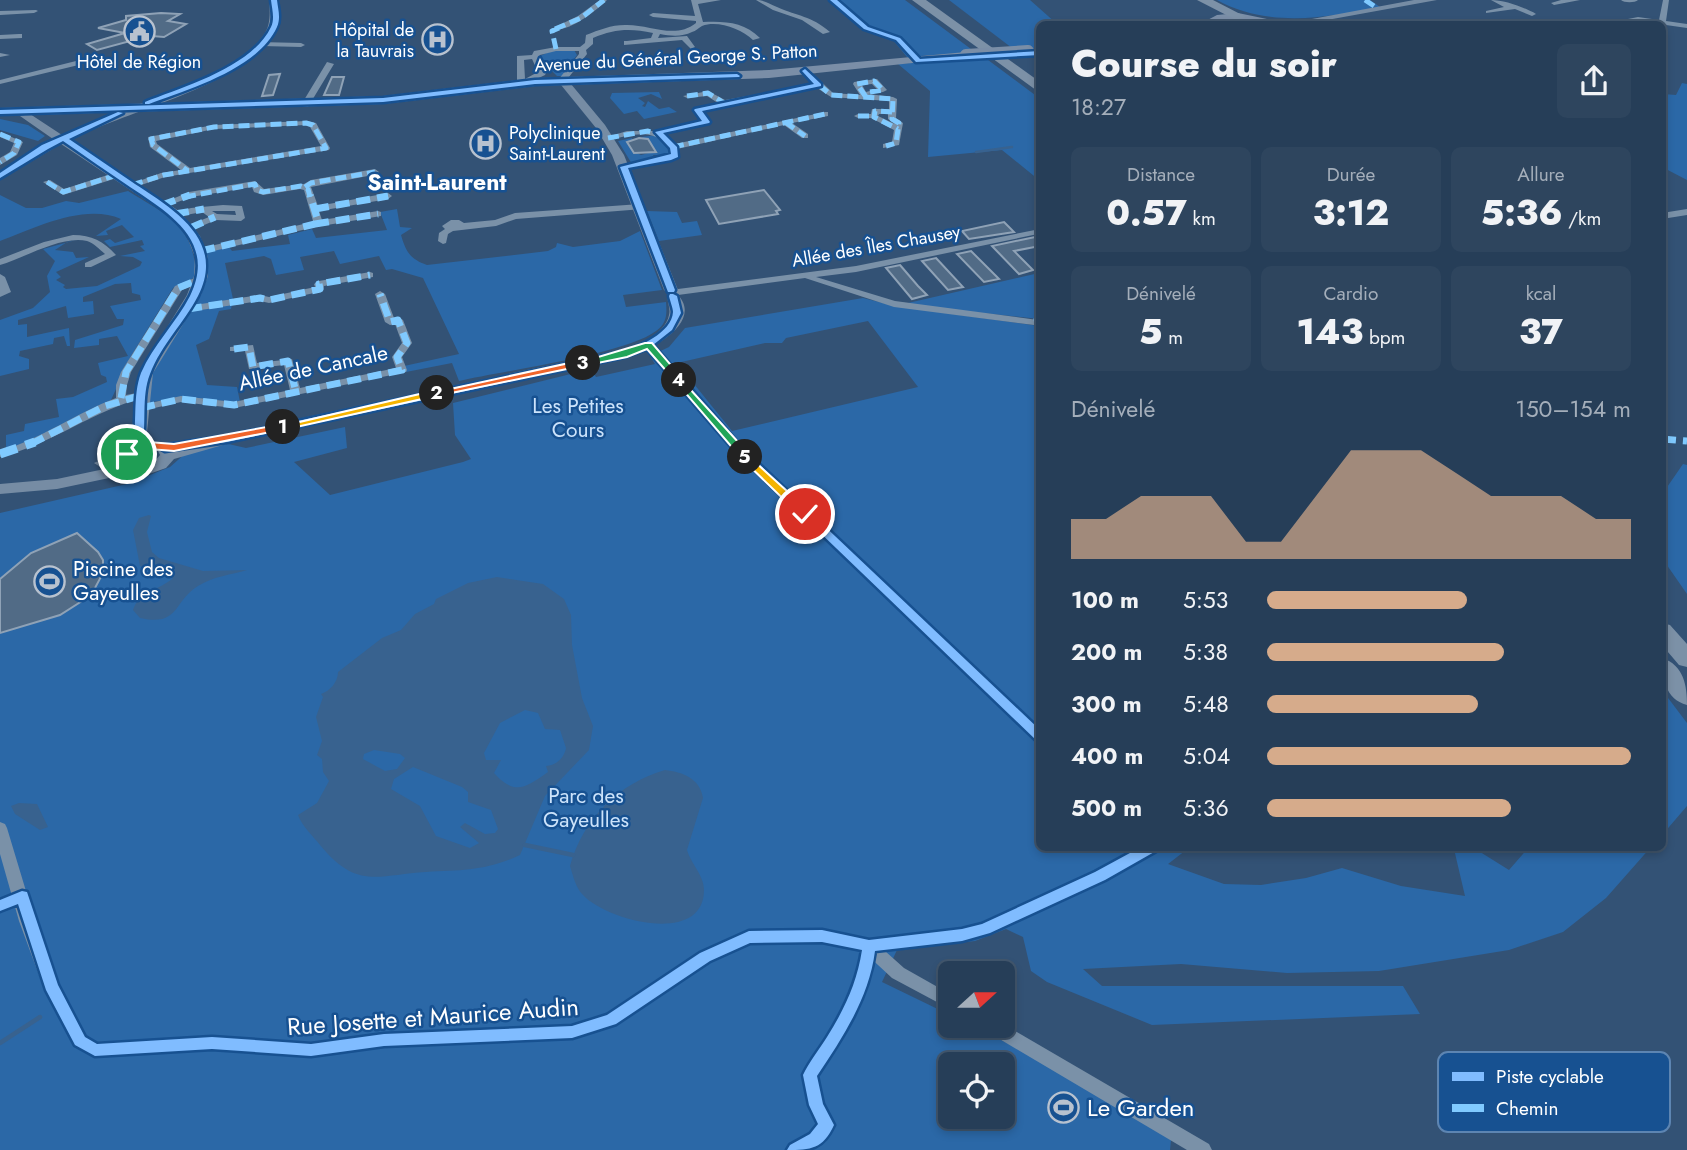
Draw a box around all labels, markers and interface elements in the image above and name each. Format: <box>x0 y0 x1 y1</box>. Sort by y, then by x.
public building icon: Hôtel de Région <box>122 15 156 49</box>
place label: Hôpital de la Tauvrais <box>334 17 414 64</box>
hospital icon: Hôpital de la Tauvrais <box>420 23 454 57</box>
text: Course du soir <box>1071 36 1337 91</box>
street label: Avenue du Général George S. Patton <box>534 38 818 78</box>
button: share <box>1557 44 1631 118</box>
place label: Hôtel de Région <box>77 49 201 75</box>
text: 18:27 <box>1071 90 1126 124</box>
place label: Polyclinique Saint-Laurent <box>509 120 606 167</box>
hospital icon: Polyclinique Saint-Laurent <box>469 126 503 160</box>
text: Distance <box>1127 161 1195 188</box>
text: Durée <box>1327 161 1375 188</box>
text: Allure <box>1517 161 1565 188</box>
district label: Saint-Laurent <box>367 165 507 199</box>
text: 0.57 <box>1106 188 1187 238</box>
text: 3:12 <box>1313 188 1389 238</box>
text: 5:36 <box>1481 188 1563 238</box>
text: km <box>1187 205 1216 232</box>
text: /km <box>1563 205 1601 232</box>
street label: Allée des Îles Chausey <box>790 218 962 274</box>
text: Dénivelé <box>1126 280 1196 307</box>
text: Cardio <box>1324 280 1378 307</box>
text: kcal <box>1526 280 1556 307</box>
text: 5 <box>1139 307 1162 357</box>
text: 143 <box>1297 307 1363 357</box>
text: 37 <box>1519 307 1563 357</box>
text: m <box>1162 324 1183 351</box>
text: bpm <box>1363 324 1405 351</box>
street label: Allée de Cancale <box>236 338 391 398</box>
pin: 3 <box>566 346 600 380</box>
text: 3 <box>577 349 588 376</box>
pin: 4 <box>662 362 696 398</box>
text: 4 <box>672 366 685 393</box>
pin: 2 <box>420 376 454 410</box>
text: 2 <box>430 379 443 406</box>
park label: Les Petites Cours <box>532 391 624 445</box>
text: Dénivelé <box>1071 392 1155 426</box>
text: 150–154 m <box>1515 392 1631 426</box>
pin: 1 <box>266 410 300 444</box>
text: 1 <box>278 413 287 440</box>
pin <box>97 424 157 484</box>
icon: arrive <box>108 435 146 473</box>
pin: 5 <box>728 440 762 475</box>
text: 5 <box>738 443 751 470</box>
pin <box>775 484 835 544</box>
icon: check <box>786 495 824 533</box>
place label: Piscine des Gayeulles <box>73 554 173 608</box>
sports icon: Piscine des Gayeulles <box>33 564 67 598</box>
text: 100 m <box>1071 583 1139 617</box>
text: 5:53 <box>1183 583 1228 617</box>
text: 200 m <box>1071 635 1142 669</box>
text: 5:38 <box>1183 635 1228 669</box>
text: 300 m <box>1071 687 1142 721</box>
text: 5:48 <box>1183 687 1229 721</box>
text: 400 m <box>1071 739 1143 773</box>
text: 5:04 <box>1183 739 1230 773</box>
park label: Parc des Gayeulles <box>543 781 629 835</box>
text: 500 m <box>1071 791 1142 825</box>
text: 5:36 <box>1183 791 1229 825</box>
north arrow <box>938 961 1015 1038</box>
map controls <box>938 961 1015 1129</box>
street label: Rue Josette et Maurice Audin <box>286 989 580 1044</box>
button: locate <box>938 1052 1015 1129</box>
legend <box>1438 1052 1670 1132</box>
text: Piste cyclable <box>1496 1063 1604 1090</box>
place label: Le Garden <box>1087 1090 1194 1125</box>
sports icon: Le Garden <box>1047 1091 1081 1125</box>
text: Chemin <box>1496 1095 1559 1122</box>

